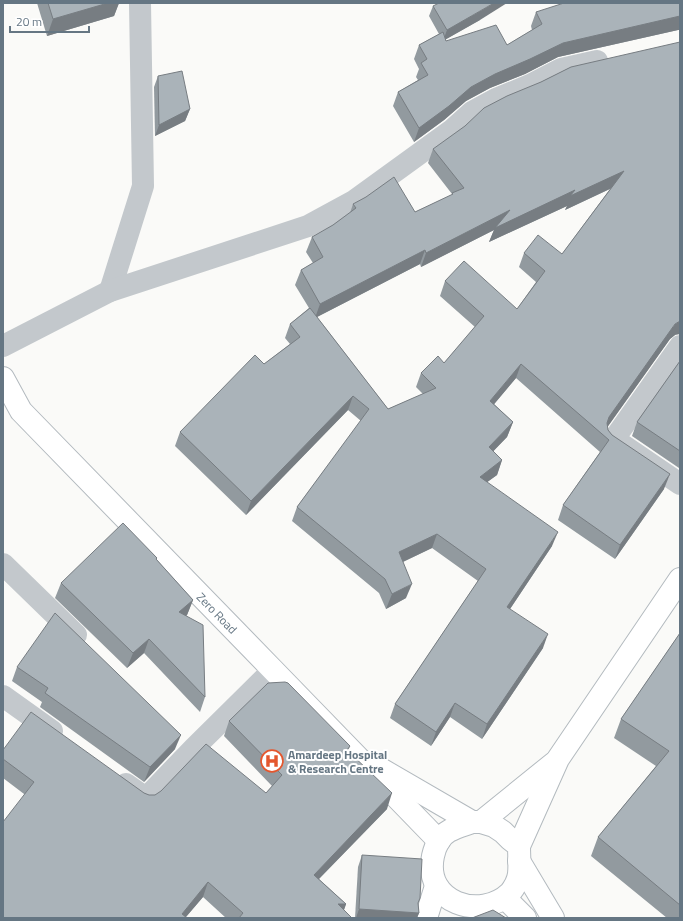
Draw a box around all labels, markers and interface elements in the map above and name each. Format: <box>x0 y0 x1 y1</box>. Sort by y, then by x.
scale bar <box>10 8 89 34</box>
text: 20 m <box>16 12 42 31</box>
street label: Zero Road <box>193 588 242 638</box>
place label: Amardeep Hospital & Research Centre <box>288 745 387 778</box>
hospital icon: Amardeep Hospital & Research Centre <box>259 748 285 774</box>

